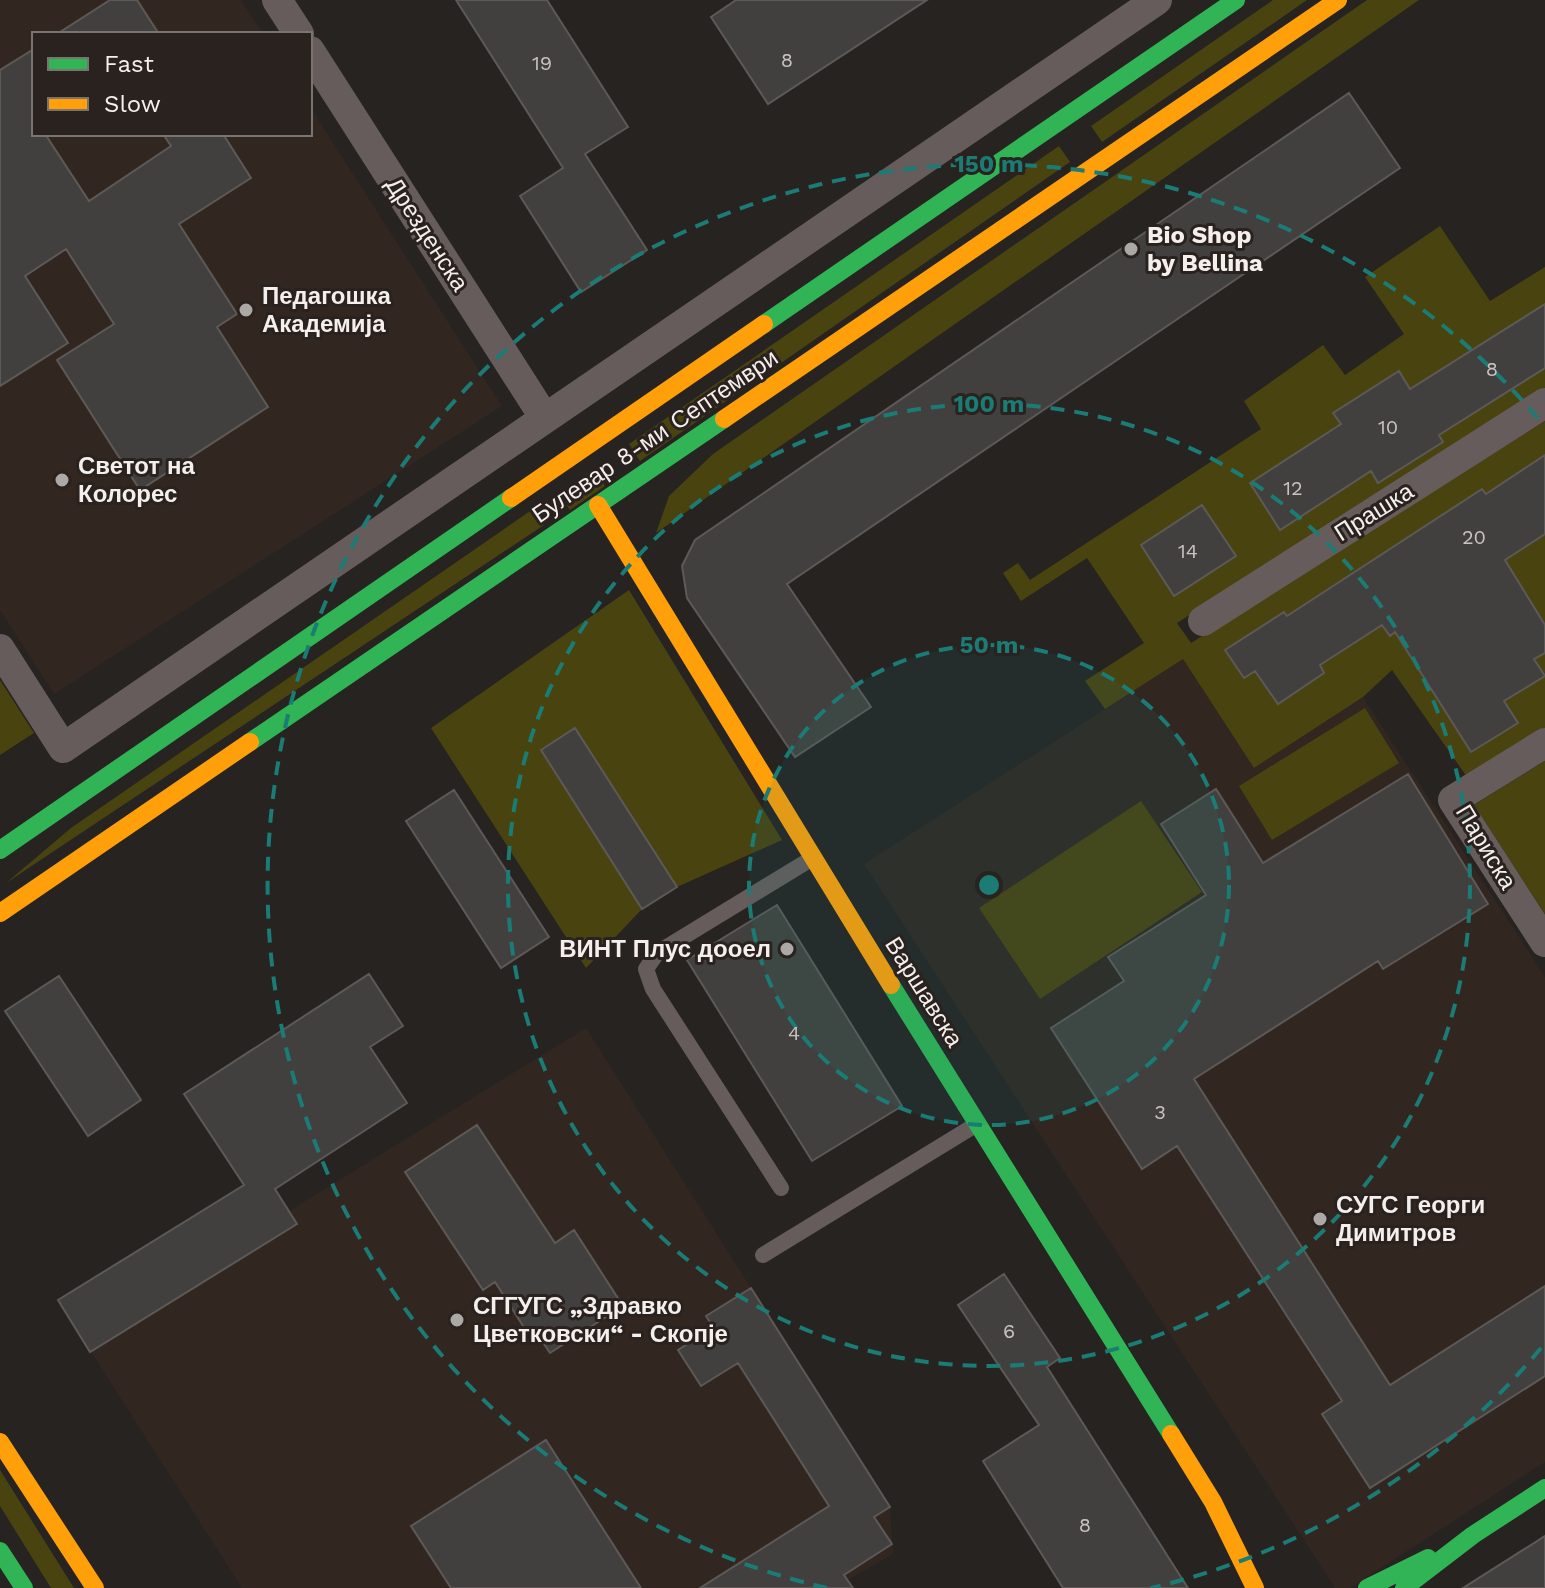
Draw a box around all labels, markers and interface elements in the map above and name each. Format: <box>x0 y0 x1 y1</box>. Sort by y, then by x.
legend <box>32 32 312 136</box>
house number: 8 <box>781 48 793 72</box>
text: Fast <box>104 50 154 78</box>
house number: 19 <box>532 51 552 75</box>
text: Slow <box>104 90 161 118</box>
text: 150 m <box>954 150 1024 178</box>
street label: Дрезденска <box>380 172 474 297</box>
place label: Bio Shop by Bellina <box>1147 221 1263 277</box>
marker: Bio Shop by Bellina <box>1122 240 1140 258</box>
place label: Педагошка Академија <box>262 282 392 338</box>
marker: Педагошка Академија <box>237 301 255 319</box>
street label: Булевар 8-ми Септември <box>527 343 783 529</box>
house number: 8 <box>1486 357 1498 381</box>
text: 100 m <box>954 390 1024 418</box>
house number: 10 <box>1378 415 1398 439</box>
place label: Светот на Колорес <box>78 452 195 508</box>
marker: Светот на Колорес <box>53 471 71 489</box>
house number: 12 <box>1283 476 1303 500</box>
street label: Прашка <box>1329 477 1419 547</box>
house number: 20 <box>1462 525 1486 549</box>
house number: 14 <box>1178 539 1198 563</box>
text: 50 m <box>960 631 1018 659</box>
street label: Париска <box>1450 800 1522 895</box>
centre of rings <box>975 871 1003 899</box>
street label: Варшавска <box>879 932 969 1053</box>
place label: ВИНТ Плус дооел <box>559 935 771 963</box>
marker: ВИНТ Плус дооел <box>778 940 796 958</box>
house number: 4 <box>788 1021 800 1045</box>
house number: 3 <box>1154 1100 1166 1124</box>
place label: СУГС Георги Димитров <box>1336 1191 1485 1247</box>
marker: СУГС Георги Димитров <box>1311 1210 1329 1228</box>
place label: СГГУГС „Здравко Цветковски“ - Скопје <box>473 1292 728 1348</box>
marker: СГГУГС „Здравко Цветковски“ - Скопје <box>448 1311 466 1329</box>
house number: 6 <box>1003 1319 1015 1343</box>
house number: 8 <box>1079 1513 1091 1537</box>

